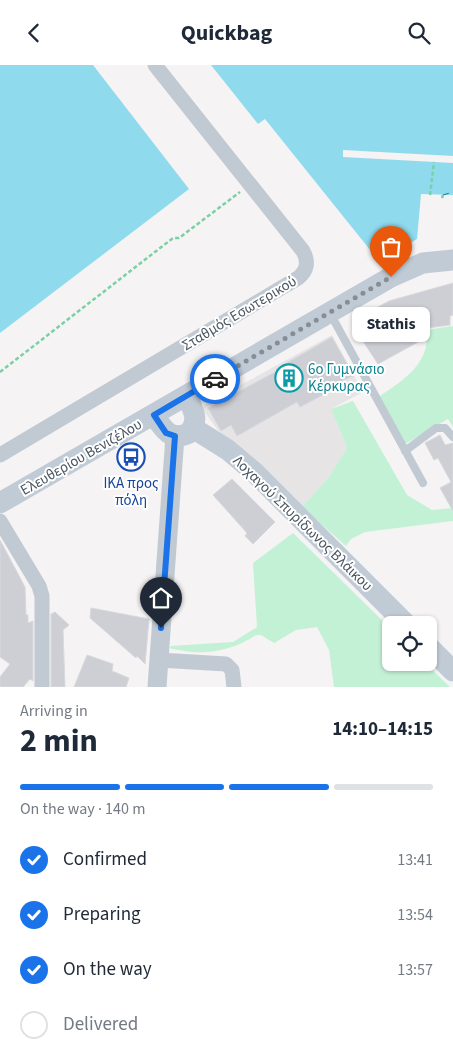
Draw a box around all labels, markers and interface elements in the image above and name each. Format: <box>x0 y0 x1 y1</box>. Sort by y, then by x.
text: Quickbag <box>181 17 272 49</box>
icon: back <box>20 19 48 47</box>
icon: search <box>405 19 433 47</box>
pin <box>370 226 412 277</box>
icon: bag <box>377 233 405 261</box>
street label: Σταθμός Εσωτερικού <box>178 271 301 356</box>
callout: Stathis <box>352 307 430 342</box>
text: Stathis <box>366 313 416 335</box>
courier <box>190 354 240 404</box>
place label: 6ο Γυμνάσιο Κέρκυρας <box>308 359 385 397</box>
building icon: 6ο Γυμνάσιο Κέρκυρας <box>274 363 304 393</box>
icon: car <box>201 365 229 393</box>
street label: Ελευθερίου Βενιζέλου <box>17 414 146 501</box>
bus stop icon: ΙΚΑ προς πόλη <box>116 442 146 472</box>
street label: Λοχαγού Σπυρίδωνος Βλάικου <box>228 451 377 596</box>
place label: ΙΚΑ προς πόλη <box>103 473 159 511</box>
pin <box>140 577 182 628</box>
icon: home <box>147 584 175 612</box>
map controls <box>382 616 437 671</box>
button: locate <box>382 616 437 671</box>
text: Arriving in <box>20 700 88 722</box>
text: 14:10–14:15 <box>332 716 433 743</box>
text: 2 min <box>20 718 98 764</box>
text: On the way · 140 m <box>20 798 145 820</box>
icon: check <box>20 846 48 874</box>
text: Confirmed <box>63 846 147 873</box>
text: 13:41 <box>397 849 433 871</box>
icon: check <box>20 901 48 929</box>
text: Preparing <box>63 901 141 928</box>
text: 13:54 <box>397 904 433 926</box>
icon: check <box>20 956 48 984</box>
text: On the way <box>63 956 152 983</box>
text: 13:57 <box>397 959 433 981</box>
text: Delivered <box>63 1011 138 1038</box>

